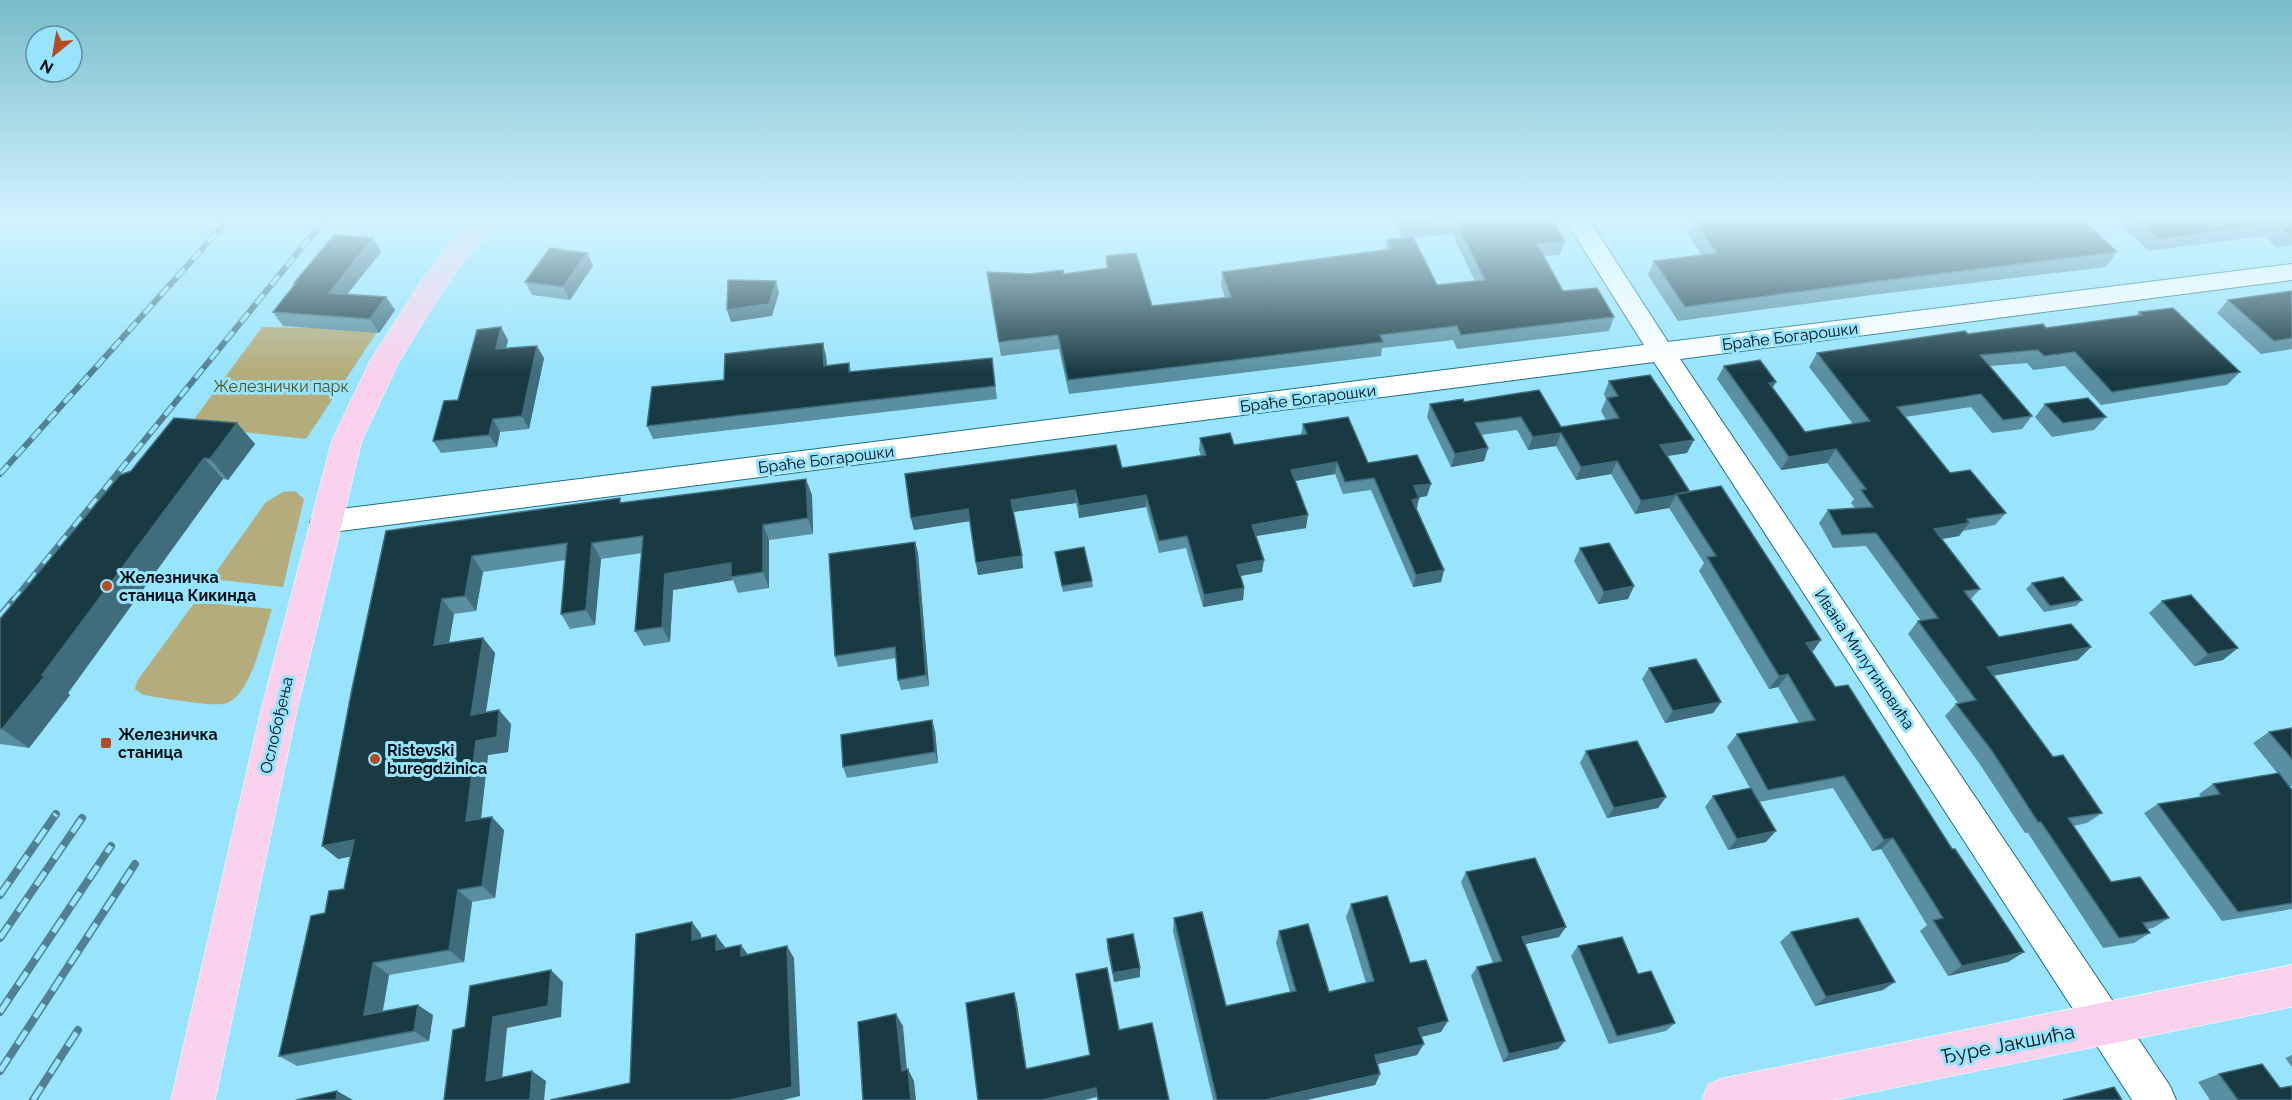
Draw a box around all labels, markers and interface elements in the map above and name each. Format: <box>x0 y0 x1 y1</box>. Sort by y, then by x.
north arrow <box>24 24 84 84</box>
text: N <box>37 55 57 78</box>
street label: Браће Богарошки <box>1721 319 1859 354</box>
park label: Железнички парк <box>213 377 349 396</box>
street label: Браће Богарошки <box>1239 381 1377 416</box>
street label: Браће Богарошки <box>757 442 895 477</box>
place label: Железничка станица Кикинда <box>119 568 256 605</box>
marker: Железничка станица Кикинда <box>100 579 114 593</box>
street label: Ивана Милутиновића <box>1811 586 1919 733</box>
street label: Ослобођења <box>256 675 297 775</box>
place label: Железничка станица <box>118 725 218 762</box>
marker: Железничка станица <box>99 736 113 750</box>
place label: Ristevski buregdžinica <box>387 741 487 778</box>
marker: Ristevski buregdžinica <box>368 752 382 766</box>
street label: Ђуре Јакшића <box>1939 1019 2077 1069</box>

